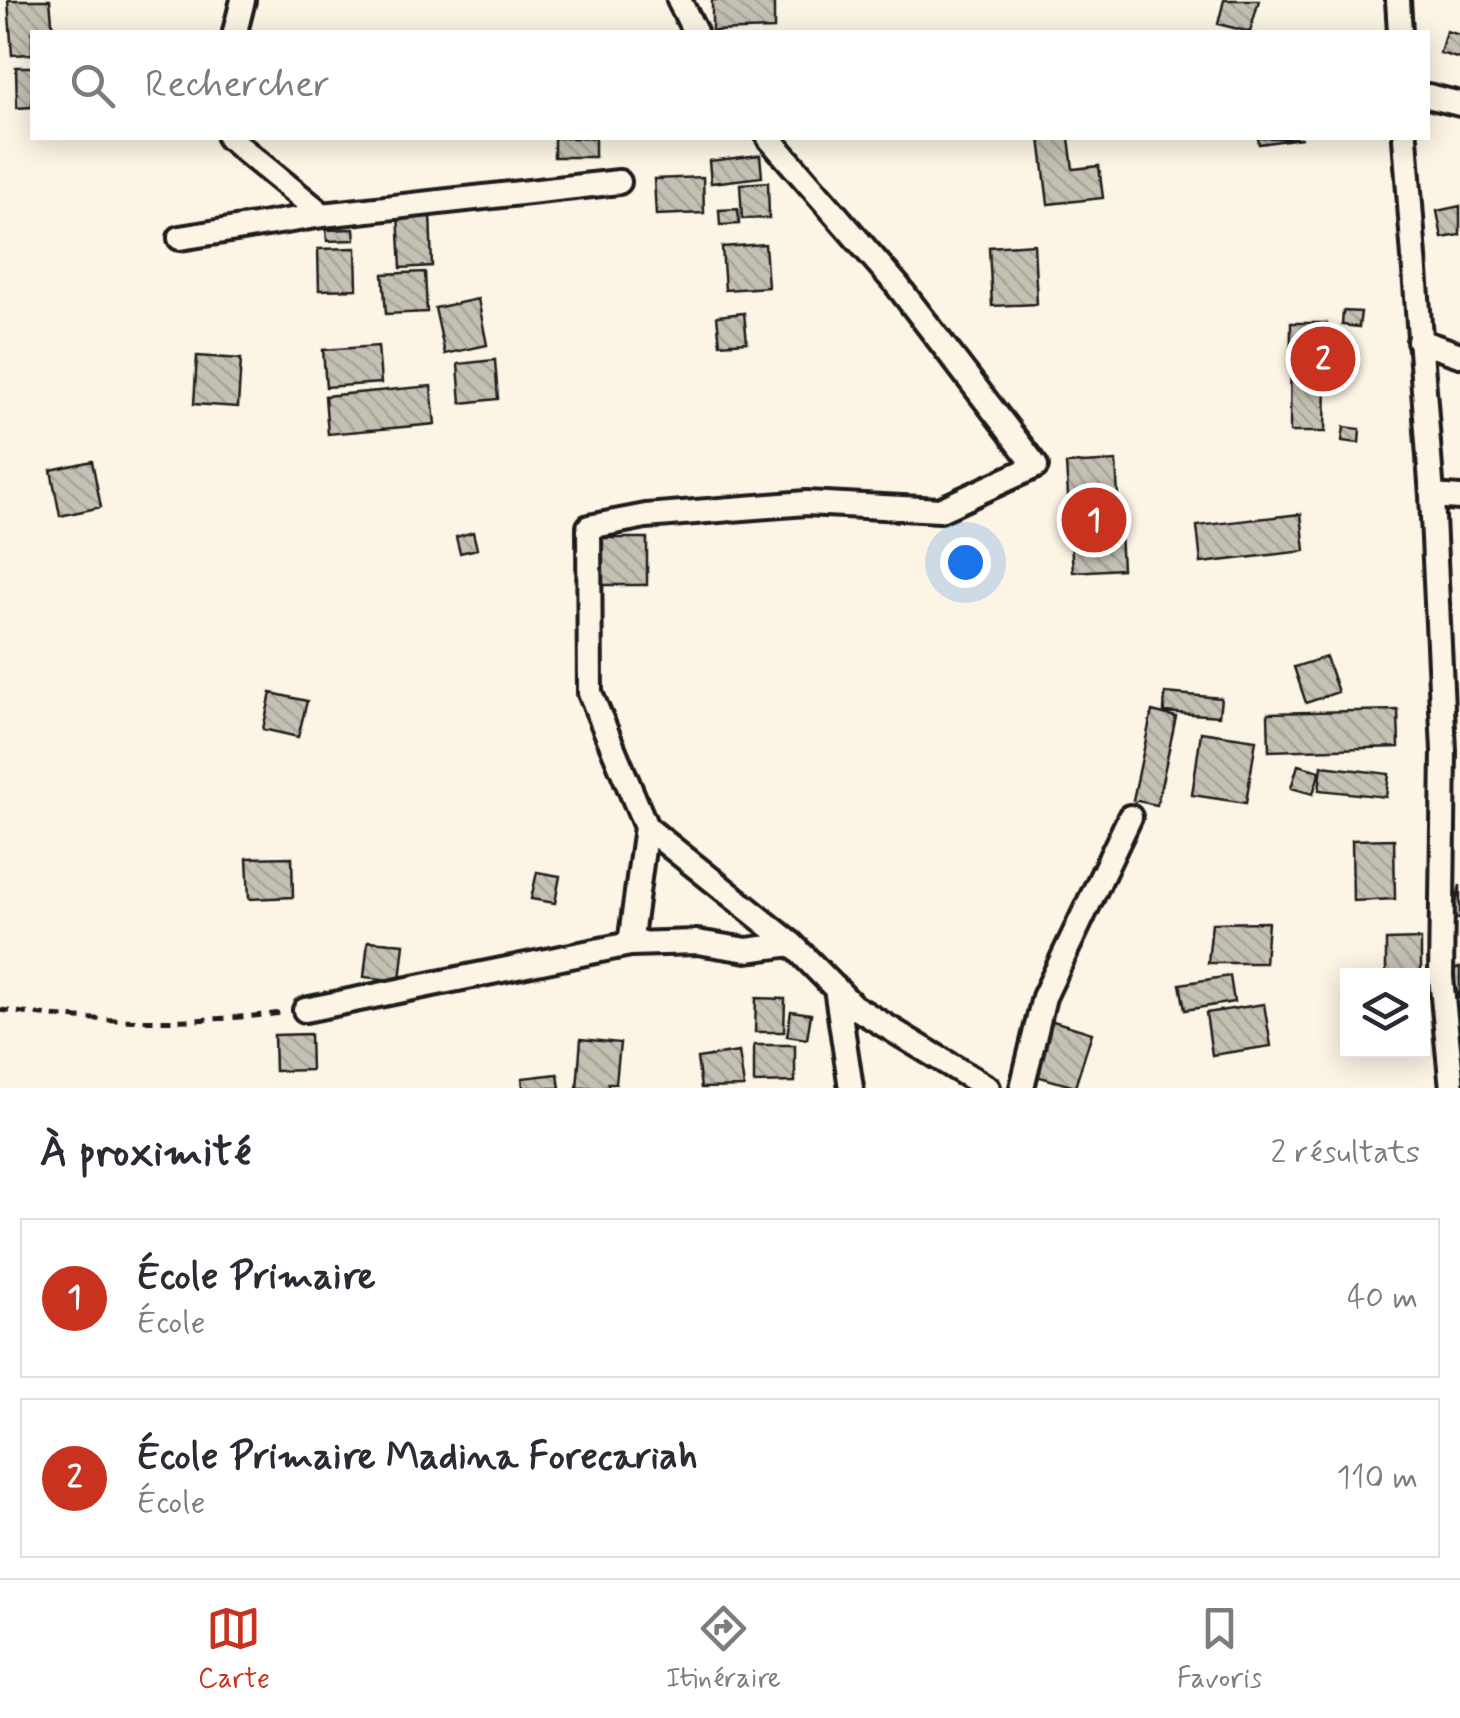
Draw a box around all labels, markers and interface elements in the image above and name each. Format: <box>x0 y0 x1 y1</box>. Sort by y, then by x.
search box <box>30 30 1430 140</box>
icon: search <box>65 58 120 113</box>
text: Rechercher <box>145 61 330 110</box>
pin: 2 <box>1290 322 1356 396</box>
pin: 1 <box>1062 482 1126 558</box>
your location <box>940 537 991 588</box>
map controls <box>1340 968 1430 1058</box>
button: layers <box>1340 968 1430 1058</box>
text: À proximité <box>40 1126 251 1181</box>
text: 2 résultats <box>1270 1132 1420 1174</box>
text: École Primaire <box>137 1253 376 1302</box>
text: 1 <box>67 1277 82 1319</box>
text: 40 m <box>1347 1277 1418 1319</box>
text: École <box>137 1302 205 1344</box>
text: École Primaire Madina Forecariah <box>137 1433 697 1482</box>
text: 2 <box>67 1457 82 1499</box>
text: 110 m <box>1337 1457 1418 1499</box>
text: École <box>137 1482 205 1524</box>
tab: Carte <box>198 1601 270 1698</box>
tab: Itinéraire <box>666 1601 781 1698</box>
tab: Favoris <box>1177 1601 1262 1698</box>

